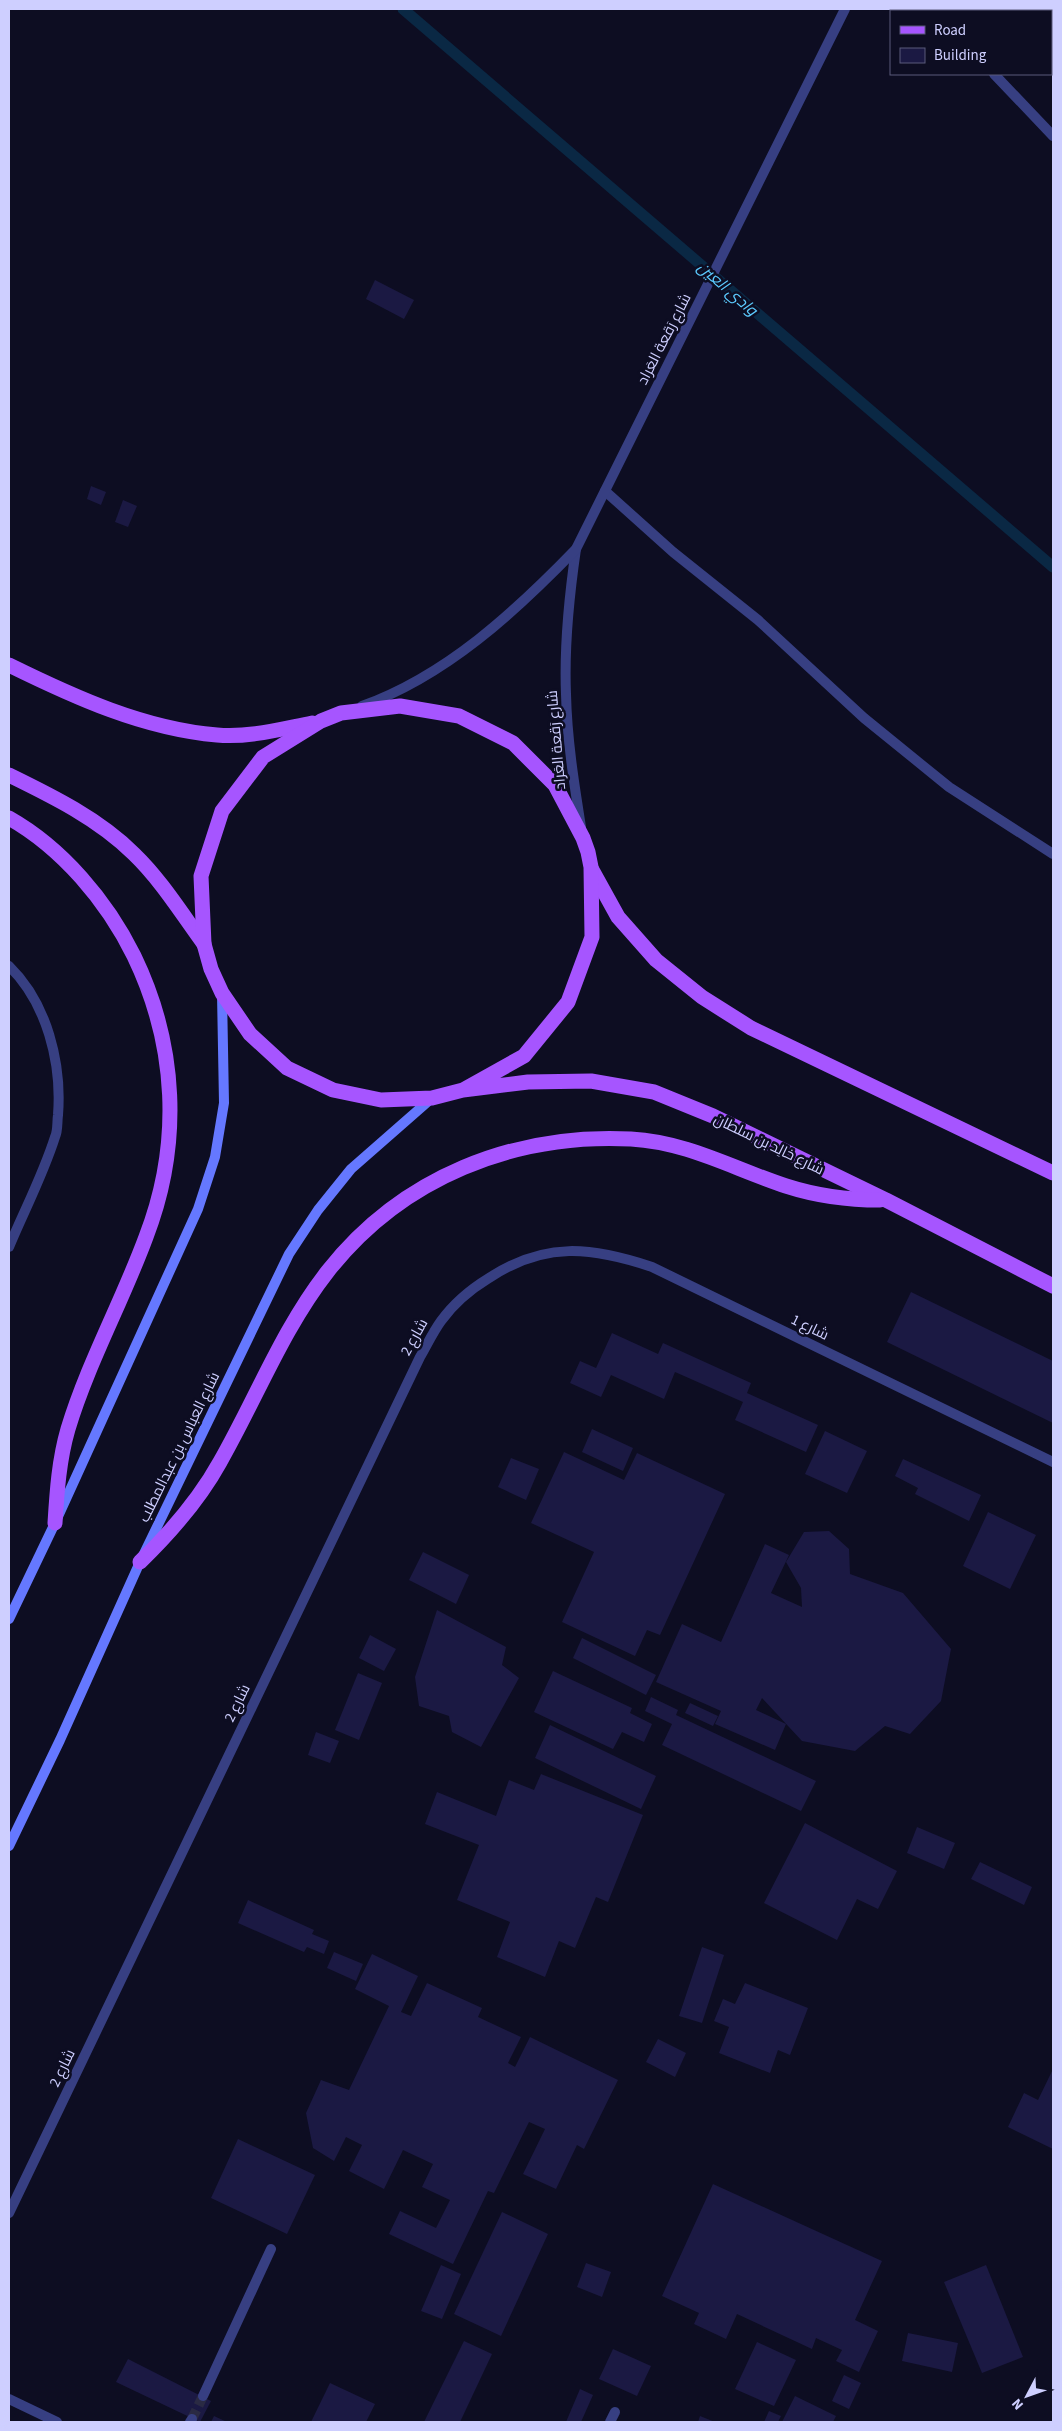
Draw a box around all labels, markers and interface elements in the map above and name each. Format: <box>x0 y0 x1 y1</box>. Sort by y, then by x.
legend <box>890 10 1052 75</box>
text: Road <box>934 20 966 41</box>
text: Building <box>934 45 987 66</box>
water label: وادي العين <box>692 256 763 323</box>
street label: شارع رَقعة العَراد <box>632 290 696 388</box>
street label: شارع رَقعة العَراد <box>542 689 571 791</box>
street label: شارع خالِد بن سلطان <box>710 1109 827 1180</box>
street label: شارع 1 <box>787 1309 832 1346</box>
street label: شارع 2 <box>396 1315 433 1360</box>
street label: شارع العباس بن عبدالمطلب <box>134 1368 225 1526</box>
street label: شارع 2 <box>219 1681 256 1726</box>
street label: شارع 2 <box>44 2046 81 2091</box>
north arrow <box>1002 2371 1052 2421</box>
text: N <box>1007 2394 1029 2414</box>

